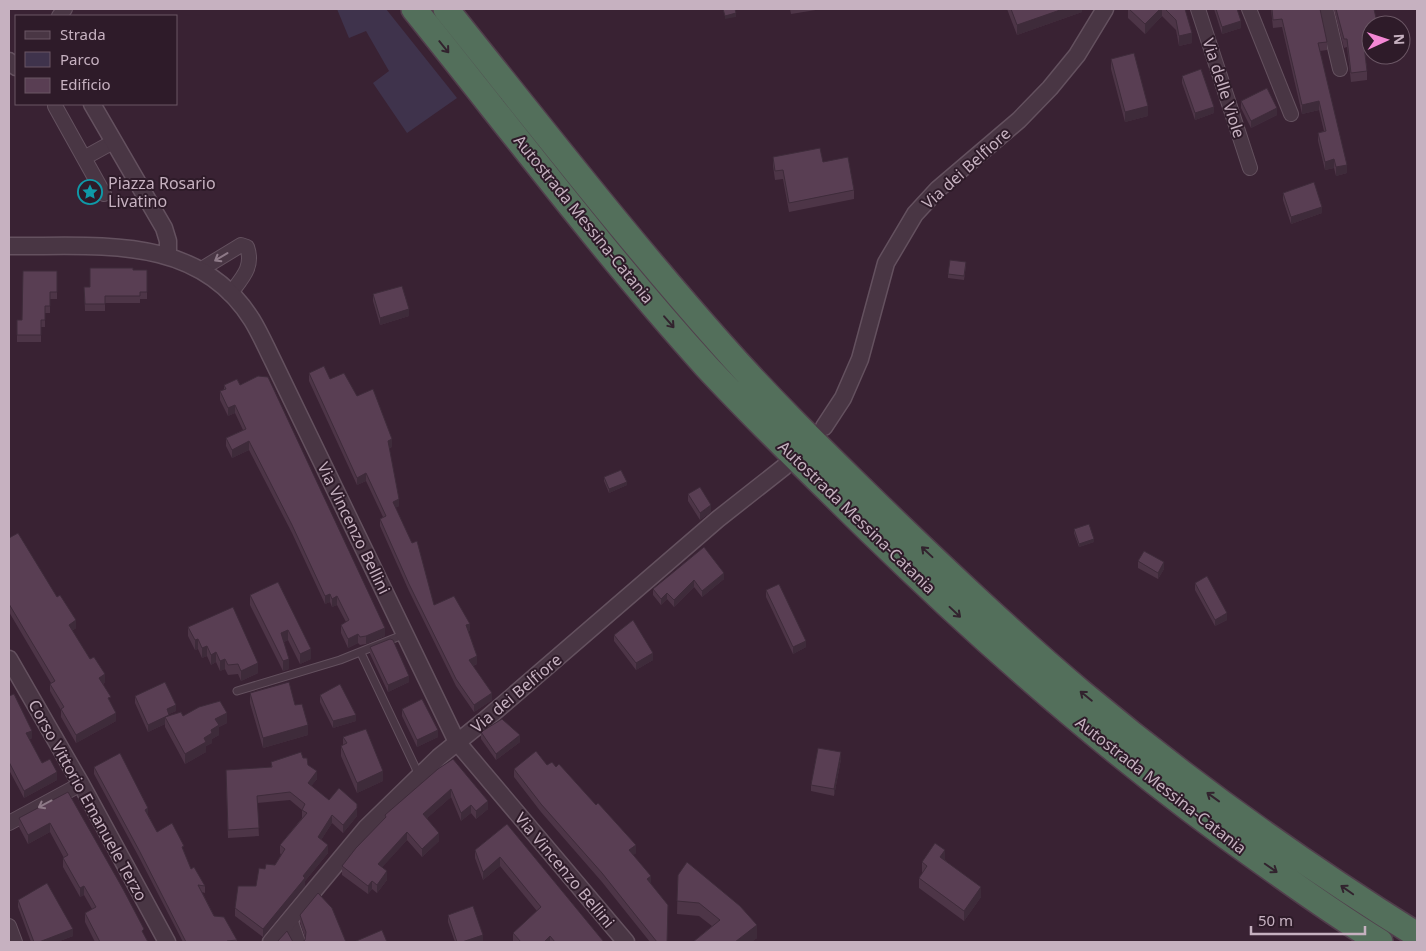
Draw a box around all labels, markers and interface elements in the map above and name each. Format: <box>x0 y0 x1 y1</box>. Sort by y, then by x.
legend <box>15 15 178 105</box>
north arrow <box>1361 15 1411 65</box>
text: Strada <box>60 24 106 44</box>
text: N <box>1390 33 1409 45</box>
street label: Via delle Viole <box>1198 35 1250 141</box>
one-way arrow <box>439 40 450 53</box>
text: Parco <box>60 49 100 69</box>
text: Edificio <box>60 74 111 94</box>
street label: Via dei Belfiore <box>917 122 1015 214</box>
street label: Autostrada Messina-Catania <box>509 130 659 308</box>
place label: Piazza Rosario Livatino <box>108 172 216 212</box>
place icon: Piazza Rosario Livatino <box>77 179 103 205</box>
one-way arrow <box>215 252 229 262</box>
one-way arrow <box>663 315 674 328</box>
street label: Autostrada Messina-Catania <box>773 436 941 598</box>
street label: Via Vincenzo Bellini <box>312 458 396 598</box>
one-way arrow <box>920 546 933 558</box>
one-way arrow <box>948 606 961 618</box>
street label: Via dei Belfiore <box>466 649 566 737</box>
one-way arrow <box>1080 691 1093 702</box>
street label: Corso Vittorio Emanuele Terzo <box>23 695 153 905</box>
street label: Autostrada Messina-Catania <box>1071 711 1251 859</box>
one-way arrow <box>1207 791 1221 802</box>
one-way arrow <box>38 800 53 809</box>
street label: Via Vincenzo Bellini <box>510 808 620 932</box>
one-way arrow <box>1264 863 1278 873</box>
one-way arrow <box>1340 885 1354 895</box>
scale bar <box>1251 904 1365 936</box>
text: 50 m <box>1258 910 1293 930</box>

